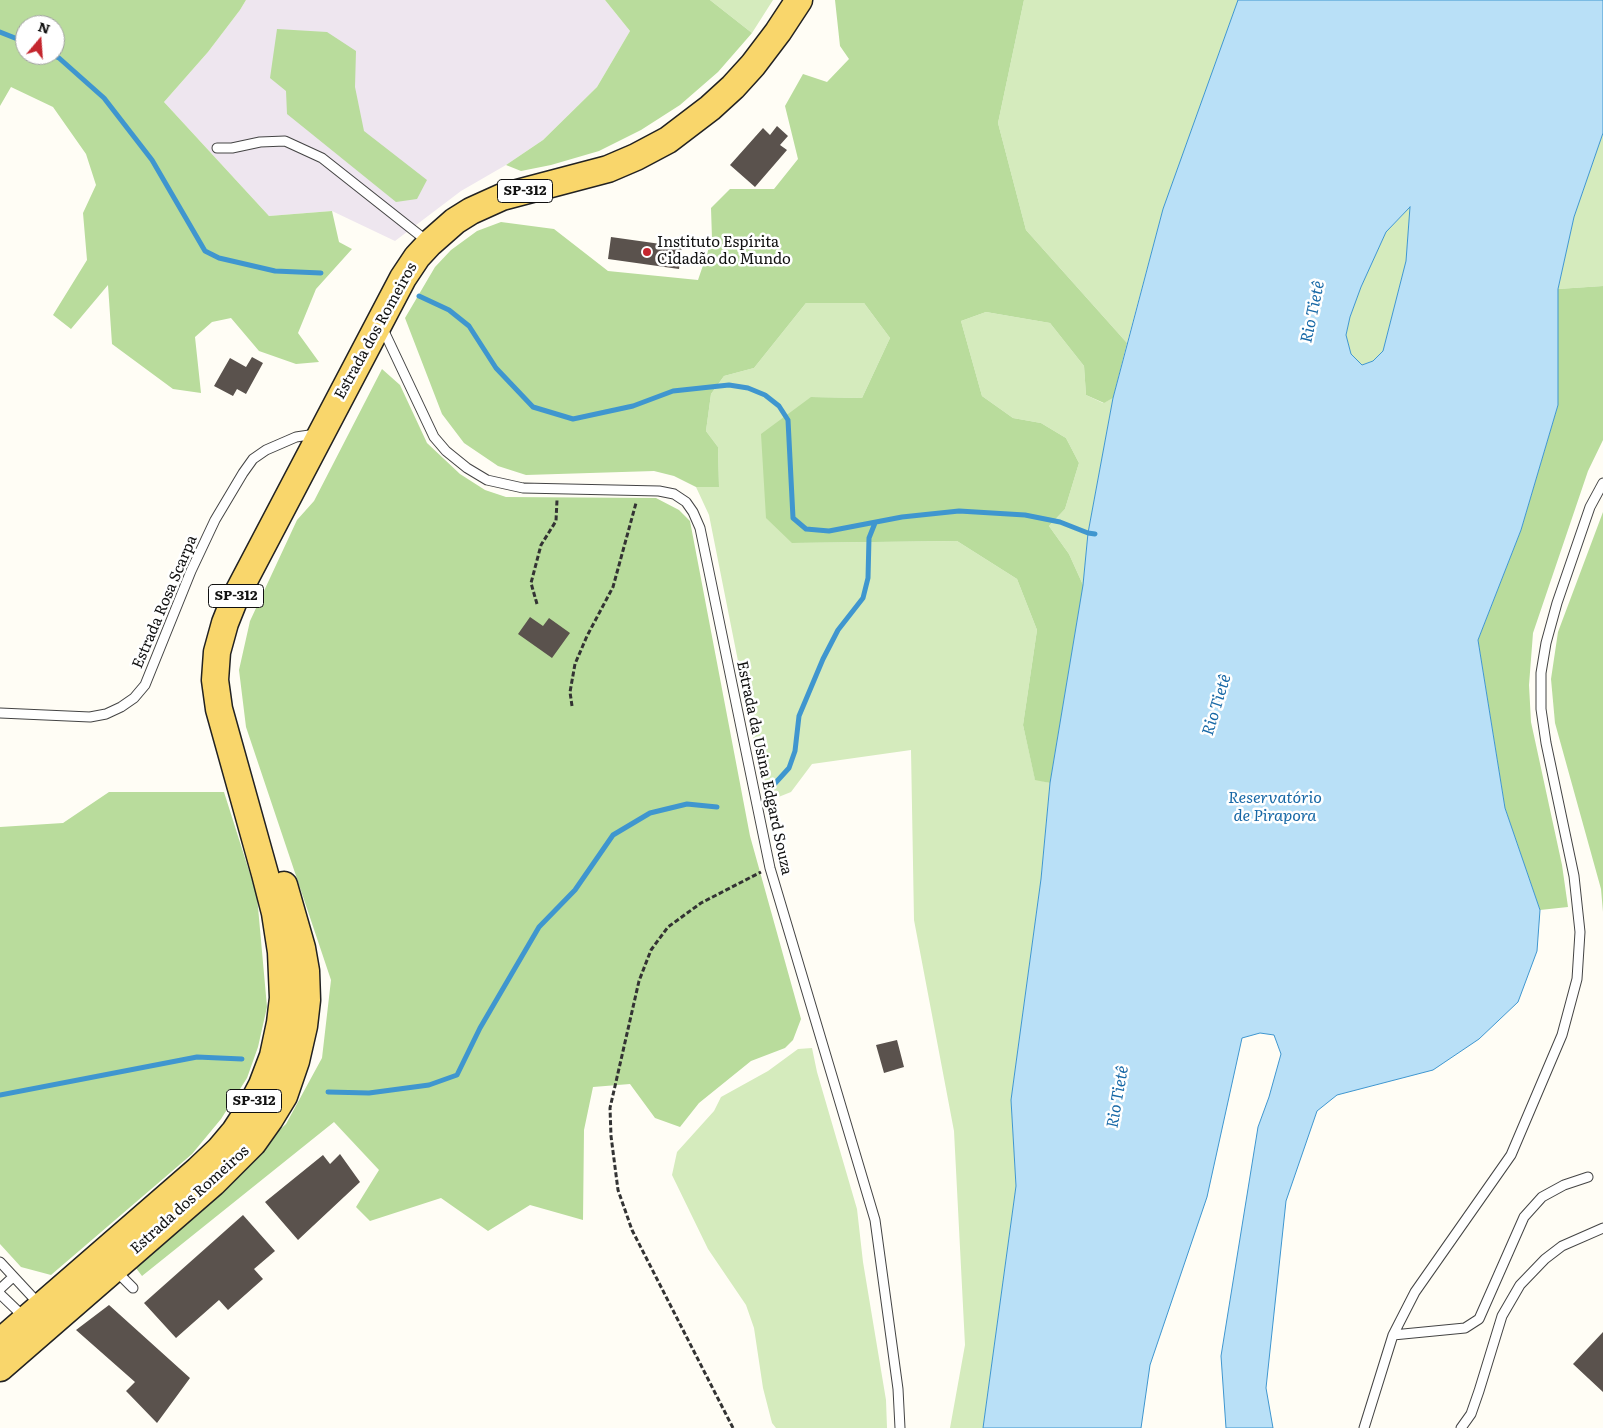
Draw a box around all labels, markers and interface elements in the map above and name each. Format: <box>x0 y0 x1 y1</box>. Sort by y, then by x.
north arrow <box>15 15 65 65</box>
text: N <box>36 15 53 38</box>
road number: SP-312 <box>498 180 552 202</box>
place label: Instituto Espírita Cidadão do Mundo <box>657 234 791 269</box>
marker: Instituto Espírita Cidadão do Mundo <box>641 246 653 258</box>
street label: Estrada dos Romeiros <box>331 260 421 402</box>
water label: Rio Tietê <box>1297 279 1329 345</box>
street label: Estrada Rosa Scarpa <box>129 533 201 671</box>
road number: SP-312 <box>208 584 264 608</box>
street label: Estrada da Usina Edgard Souza <box>732 659 796 877</box>
water label: Rio Tietê <box>1199 672 1235 738</box>
water label: Reservatório de Pirapora <box>1228 788 1322 826</box>
water label: Rio Tietê <box>1103 1064 1133 1130</box>
road number: SP-312 <box>226 1090 282 1112</box>
street label: Estrada dos Romeiros <box>127 1142 253 1258</box>

